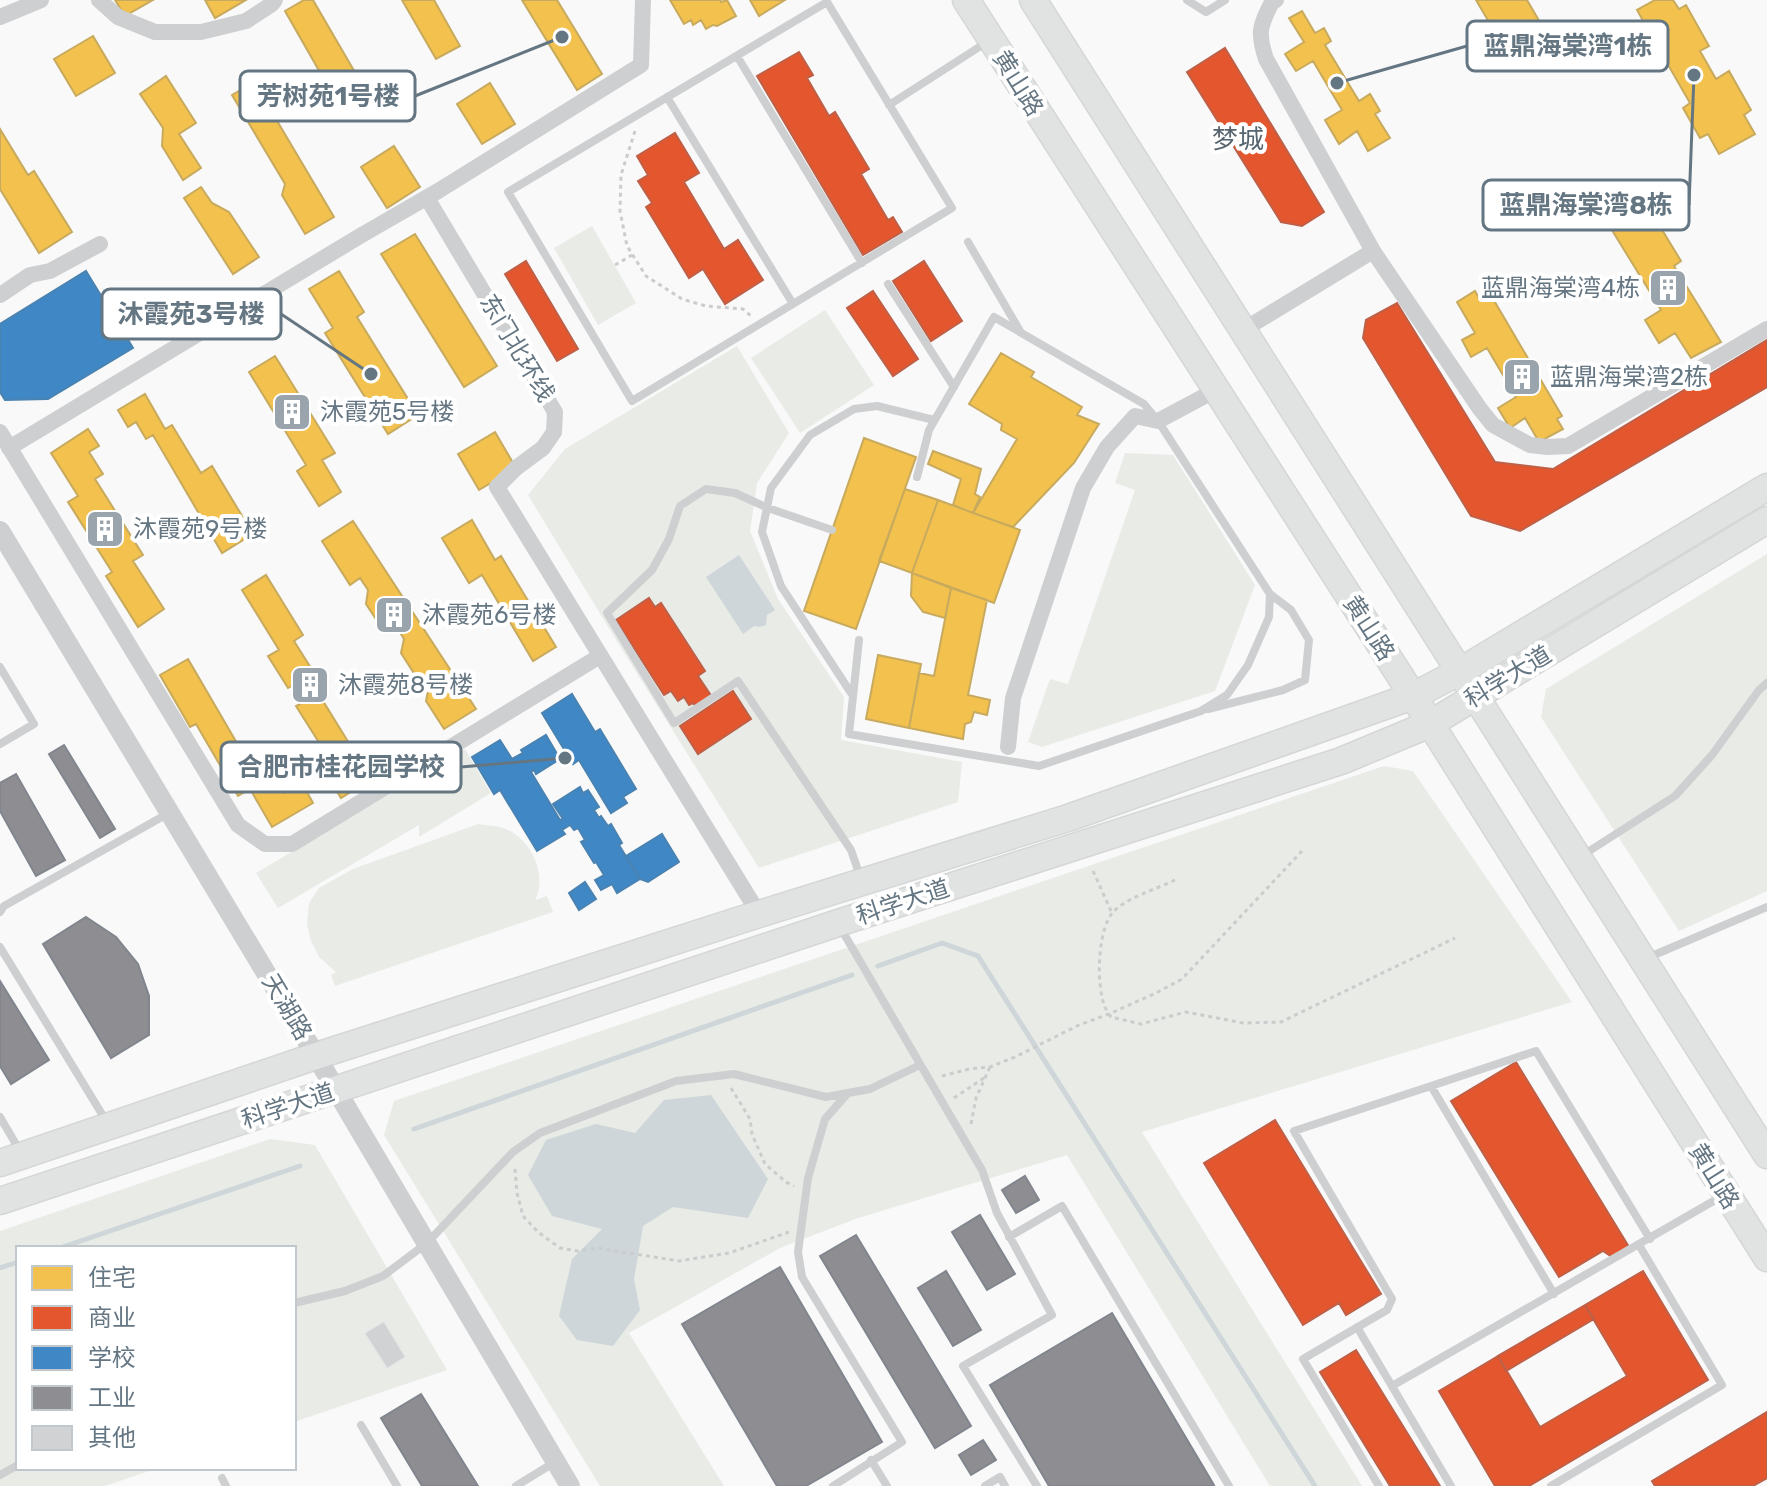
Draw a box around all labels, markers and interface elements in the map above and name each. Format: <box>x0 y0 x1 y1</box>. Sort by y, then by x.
callout: 蓝鼎海棠湾1栋 <box>1467 21 1668 71</box>
text: 蓝鼎海棠湾1栋 <box>1484 31 1652 62</box>
street label: 黄山路 <box>987 45 1049 121</box>
callout: 芳树苑1号楼 <box>240 71 415 121</box>
text: 芳树苑1号楼 <box>257 81 399 112</box>
district label: 梦城 <box>1212 124 1264 155</box>
callout: 蓝鼎海棠湾8栋 <box>1483 180 1689 230</box>
text: 蓝鼎海棠湾8栋 <box>1499 190 1673 221</box>
building icon: 蓝鼎海棠湾4栋 <box>1647 267 1689 309</box>
place label: 蓝鼎海棠湾4栋 <box>1481 274 1640 302</box>
callout: 沐霞苑3号楼 <box>102 289 281 339</box>
street label: 东门北环线 <box>474 289 560 407</box>
text: 沐霞苑3号楼 <box>117 299 265 330</box>
building icon: 蓝鼎海棠湾2栋 <box>1501 356 1543 398</box>
place label: 蓝鼎海棠湾2栋 <box>1550 363 1708 391</box>
building icon: 沐霞苑5号楼 <box>271 391 313 433</box>
place label: 沐霞苑5号楼 <box>320 398 454 426</box>
building icon: 沐霞苑9号楼 <box>84 508 126 550</box>
place label: 沐霞苑9号楼 <box>133 515 267 543</box>
street label: 黄山路 <box>1338 590 1400 666</box>
building icon: 沐霞苑6号楼 <box>373 594 415 636</box>
place label: 沐霞苑6号楼 <box>422 601 556 629</box>
street label: 科学大道 <box>1460 640 1556 714</box>
building icon: 沐霞苑8号楼 <box>289 664 331 706</box>
place label: 沐霞苑8号楼 <box>338 671 473 699</box>
callout: 合肥市桂花园学校 <box>221 742 461 792</box>
text: 合肥市桂花园学校 <box>237 752 445 783</box>
street label: 科学大道 <box>853 874 953 930</box>
street label: 天湖路 <box>256 969 318 1045</box>
street label: 科学大道 <box>238 1078 338 1134</box>
street label: 黄山路 <box>1683 1138 1745 1214</box>
legend <box>16 1246 296 1470</box>
text: 住宅 <box>88 1264 136 1292</box>
text: 商业 <box>88 1304 136 1332</box>
text: 学校 <box>88 1344 136 1372</box>
text: 工业 <box>88 1384 136 1412</box>
text: 其他 <box>88 1424 136 1452</box>

